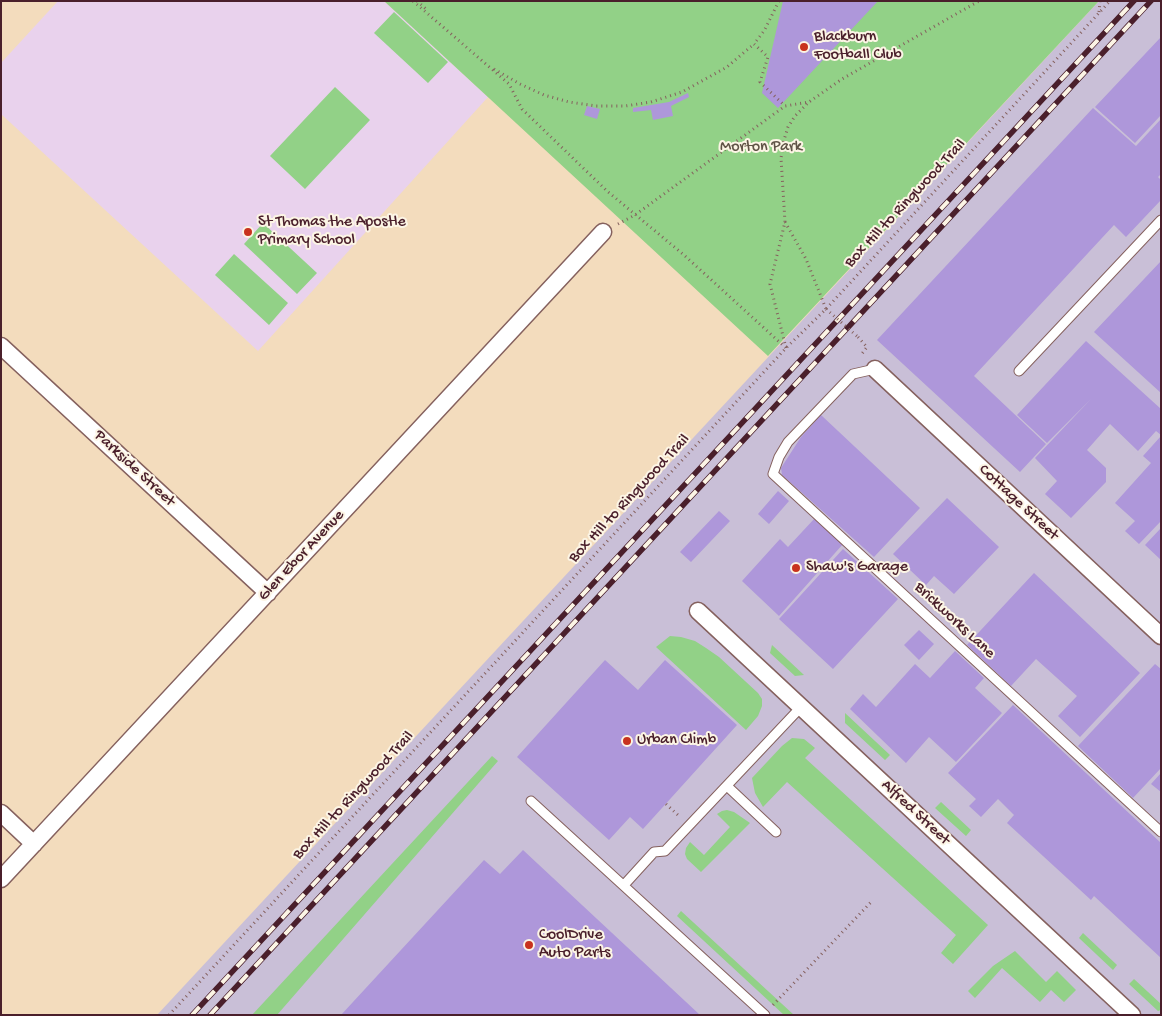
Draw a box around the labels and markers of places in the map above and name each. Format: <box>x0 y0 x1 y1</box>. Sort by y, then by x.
place label: Blackburn Football Club <box>814 28 902 66</box>
marker: Blackburn Football Club <box>798 41 810 53</box>
place label: St Thomas the Apostle Primary School <box>258 213 406 251</box>
marker: St Thomas the Apostle Primary School <box>242 226 254 238</box>
place label: Shaw's Garage <box>806 558 908 578</box>
marker: Shaw's Garage <box>790 562 802 574</box>
place label: Urban Climb <box>637 731 716 751</box>
marker: Urban Climb <box>621 735 633 747</box>
place label: CoolDrive Auto Parts <box>539 926 610 964</box>
marker: CoolDrive Auto Parts <box>523 939 535 951</box>

